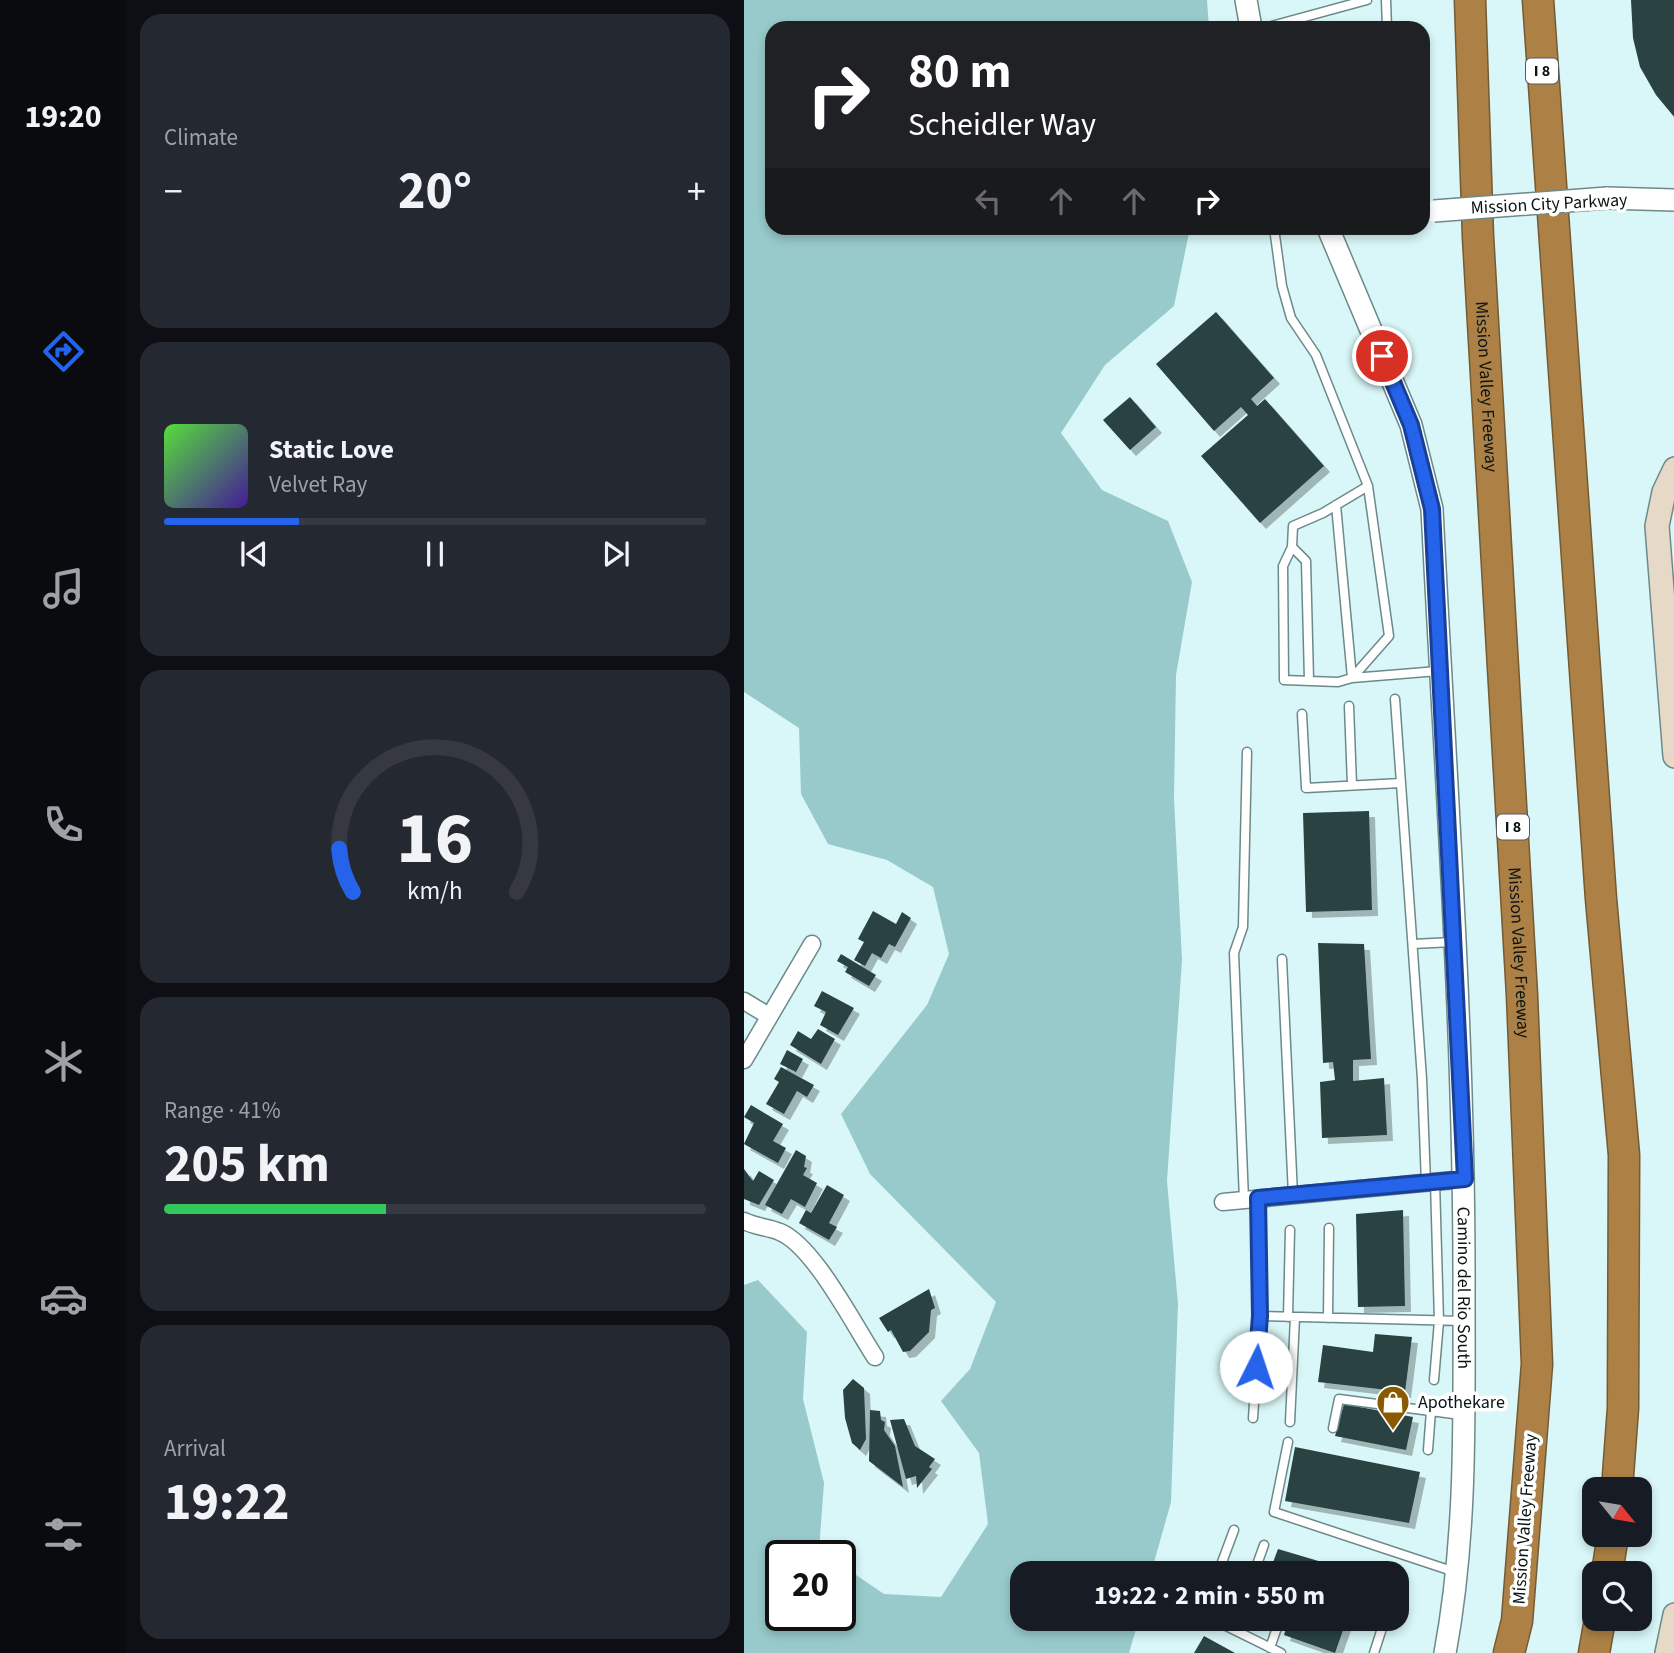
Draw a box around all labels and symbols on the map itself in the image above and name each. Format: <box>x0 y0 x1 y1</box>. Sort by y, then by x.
road number: I 8 <box>1526 58 1558 83</box>
street label: Mission City Parkway <box>1470 187 1629 221</box>
street label: Mission Valley Freeway <box>1469 300 1504 473</box>
pin <box>1352 326 1412 386</box>
road number: I 8 <box>1497 814 1529 840</box>
street label: Mission Valley Freeway <box>1502 866 1536 1039</box>
street label: Camino del Rio South <box>1451 1207 1477 1369</box>
position arrow <box>1219 1330 1293 1404</box>
shop icon: Apothekare <box>1374 1383 1412 1432</box>
place label: Apothekare <box>1418 1390 1505 1415</box>
street label: Mission Valley Freeway <box>1507 1432 1543 1605</box>
north arrow <box>1582 1477 1652 1547</box>
speed limit sign: 20 <box>765 1540 856 1631</box>

